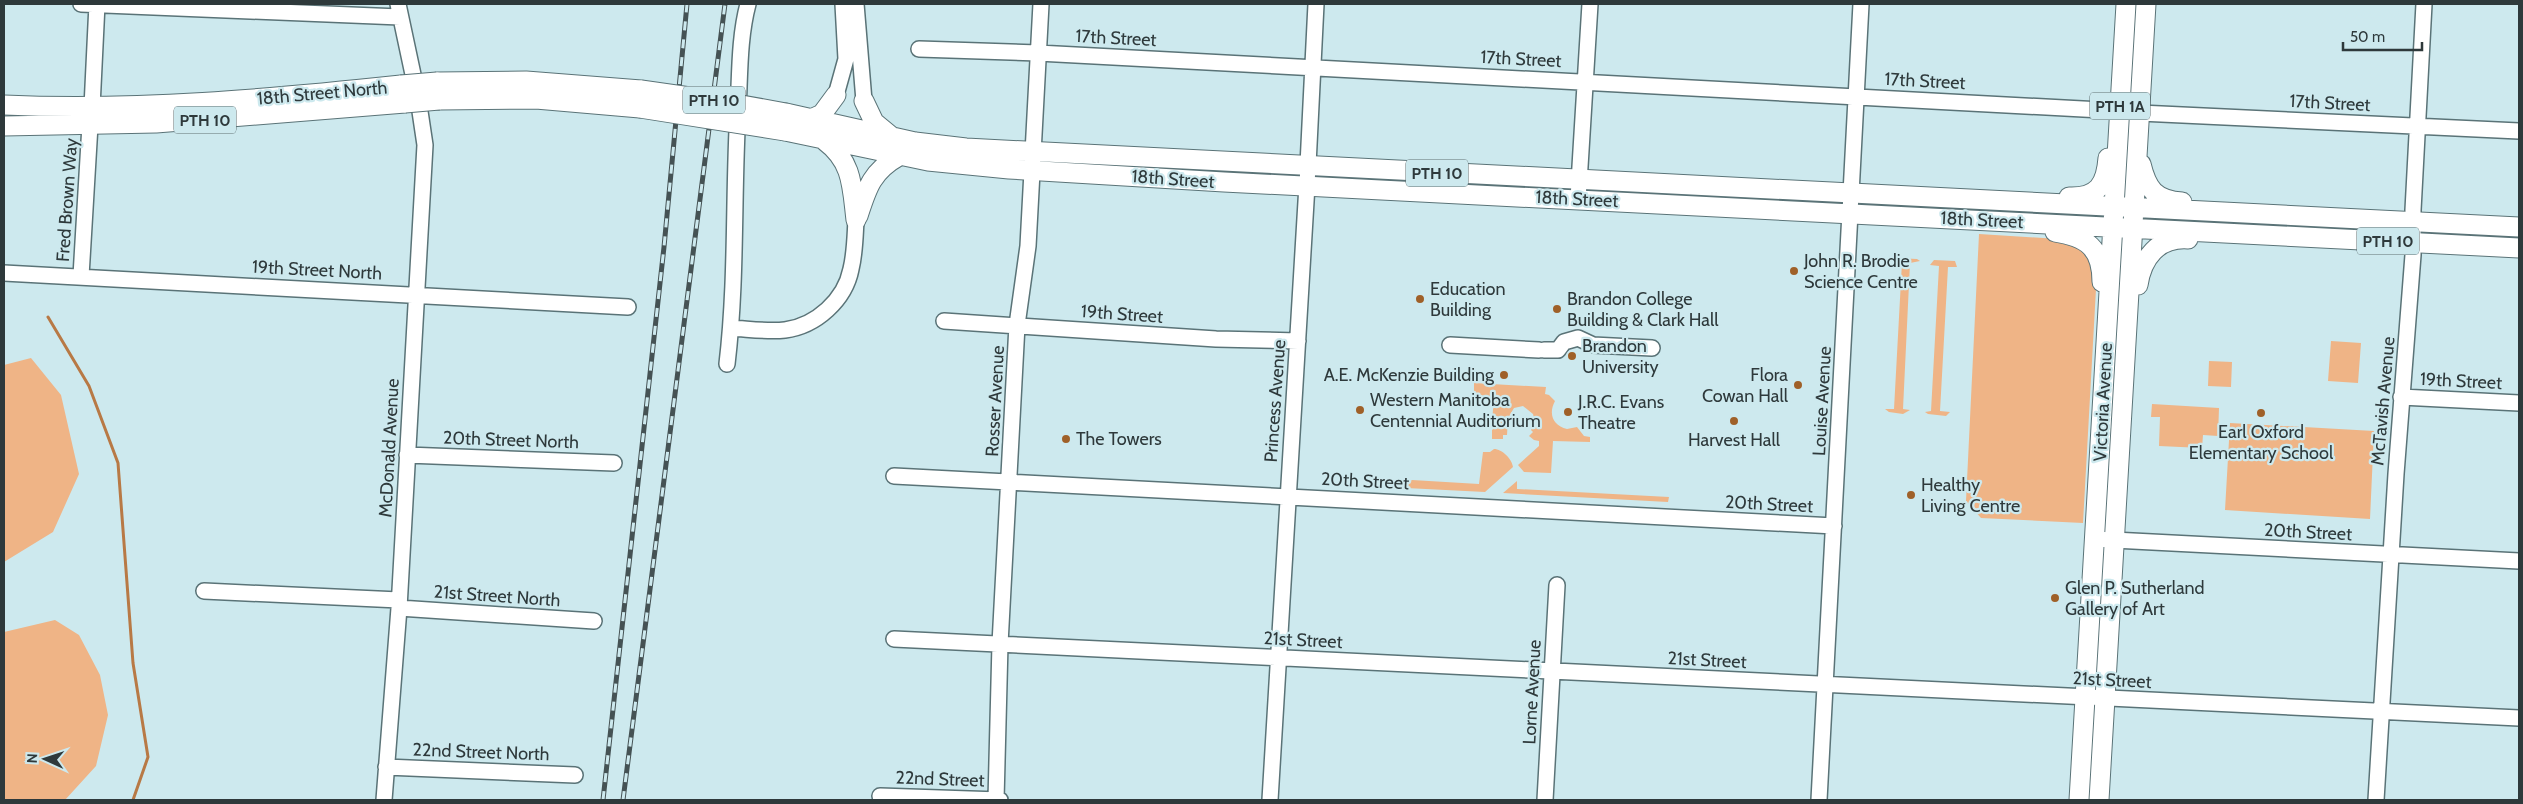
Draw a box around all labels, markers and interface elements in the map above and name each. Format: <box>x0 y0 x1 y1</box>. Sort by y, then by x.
scale bar <box>2343 20 2422 52</box>
street label: 17th Street <box>1075 25 1157 51</box>
text: 50 m <box>2350 28 2385 46</box>
street label: 17th Street <box>1480 46 1562 72</box>
street label: 17th Street <box>1884 68 1966 94</box>
street label: 18th Street North <box>256 76 388 110</box>
road number: PTH 10 <box>683 86 745 114</box>
street label: 17th Street <box>2289 90 2371 116</box>
road number: PTH 1A <box>2090 92 2150 120</box>
road number: PTH 10 <box>174 106 236 134</box>
street label: Fred Brown Way <box>52 137 82 263</box>
road number: PTH 10 <box>1406 160 1468 187</box>
street label: 18th Street <box>1131 165 1215 193</box>
street label: 18th Street <box>1535 186 1619 212</box>
street label: 18th Street <box>1940 207 2024 233</box>
road number: PTH 10 <box>2357 228 2419 255</box>
place label: John R. Brodie Science Centre <box>1803 250 1918 293</box>
street label: 19th Street North <box>251 256 383 284</box>
marker: John R. Brodie Science Centre <box>1788 265 1800 277</box>
place label: Education Building <box>1430 278 1506 321</box>
place label: Brandon College Building & Clark Hall <box>1567 288 1719 331</box>
marker: Education Building <box>1414 293 1426 305</box>
street label: 19th Street <box>1080 300 1164 328</box>
marker: Brandon College Building & Clark Hall <box>1551 303 1563 315</box>
place label: Brandon University <box>1582 335 1659 378</box>
street label: McTavish Avenue <box>2366 336 2400 466</box>
street label: Princess Avenue <box>1260 339 1290 463</box>
street label: Victoria Avenue <box>2089 342 2117 462</box>
street label: Rosser Avenue <box>981 345 1009 457</box>
street label: Louise Avenue <box>1808 346 1836 456</box>
marker: Brandon University <box>1566 350 1578 362</box>
place label: A.E. McKenzie Building <box>1324 364 1495 386</box>
place label: Flora Cowan Hall <box>1702 364 1789 407</box>
street label: 19th Street <box>2419 368 2503 394</box>
marker: A.E. McKenzie Building <box>1498 369 1510 381</box>
street label: McDonald Avenue <box>374 378 404 518</box>
marker: Flora Cowan Hall <box>1792 379 1804 391</box>
place label: Western Manitoba Centennial Auditorium <box>1370 389 1541 432</box>
place label: J.R.C. Evans Theatre <box>1577 391 1664 434</box>
marker: Western Manitoba Centennial Auditorium <box>1354 404 1366 416</box>
marker: J.R.C. Evans Theatre <box>1562 406 1574 418</box>
marker: Earl Oxford Elementary School <box>2255 407 2267 419</box>
marker: Harvest Hall <box>1728 415 1740 427</box>
place label: Earl Oxford Elementary School <box>2189 421 2334 464</box>
street label: 20th Street North <box>443 427 579 453</box>
place label: The Towers <box>1076 428 1162 450</box>
place label: Harvest Hall <box>1688 429 1781 451</box>
marker: The Towers <box>1060 433 1072 445</box>
street label: 20th Street <box>1320 468 1410 494</box>
place label: Healthy Living Centre <box>1921 474 2020 517</box>
marker: Healthy Living Centre <box>1905 489 1917 501</box>
street label: 20th Street <box>1724 491 1814 517</box>
street label: 20th Street <box>2263 519 2353 545</box>
place label: Glen P. Sutherland Gallery of Art <box>2065 577 2205 620</box>
street label: 21st Street North <box>433 581 561 611</box>
marker: Glen P. Sutherland Gallery of Art <box>2049 592 2061 604</box>
street label: 21st Street <box>1263 627 1343 653</box>
street label: Lorne Avenue <box>1518 639 1546 745</box>
street label: 21st Street <box>1667 647 1747 673</box>
street label: 21st Street <box>2072 667 2152 693</box>
north arrow <box>20 734 70 784</box>
street label: 22nd Street North <box>412 739 550 765</box>
text: N <box>23 753 41 764</box>
street label: 22nd Street <box>895 766 985 792</box>

